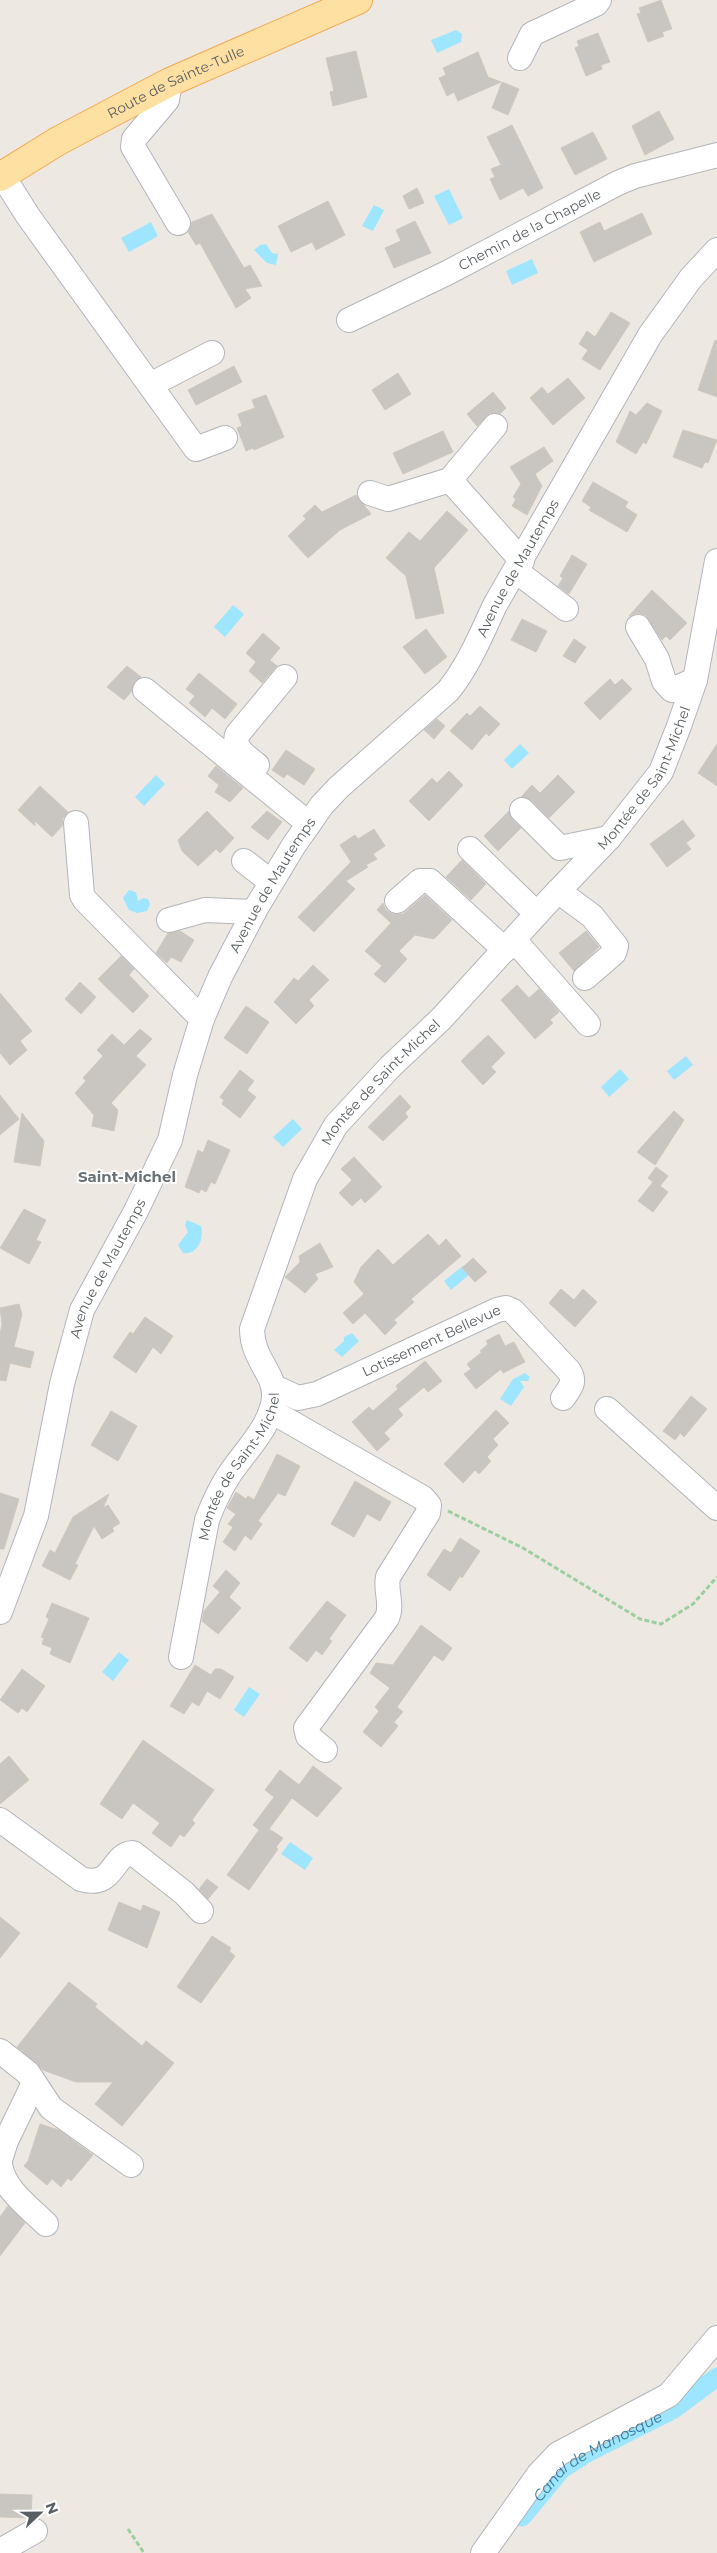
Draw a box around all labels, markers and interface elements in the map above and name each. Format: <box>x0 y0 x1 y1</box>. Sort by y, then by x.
street label: Route de Sainte-Tulle <box>104 42 247 122</box>
street label: Chemin de la Chapelle <box>455 185 604 274</box>
street label: Avenue de Mautemps <box>473 496 563 640</box>
street label: Montée de Saint-Michel <box>593 704 694 854</box>
street label: Avenue de Mautemps <box>225 814 320 956</box>
street label: Montée de Saint-Michel <box>317 1015 444 1149</box>
district label: Saint-Michel <box>78 1167 176 1186</box>
street label: Avenue de Mautemps <box>66 1196 150 1340</box>
street label: Lotissement Bellevue <box>359 1301 504 1381</box>
street label: Montée de Saint-Michel <box>194 1392 283 1542</box>
water label: Canal de Manosque <box>529 2407 665 2505</box>
north arrow <box>15 2488 65 2538</box>
text: N <box>42 2500 63 2517</box>

